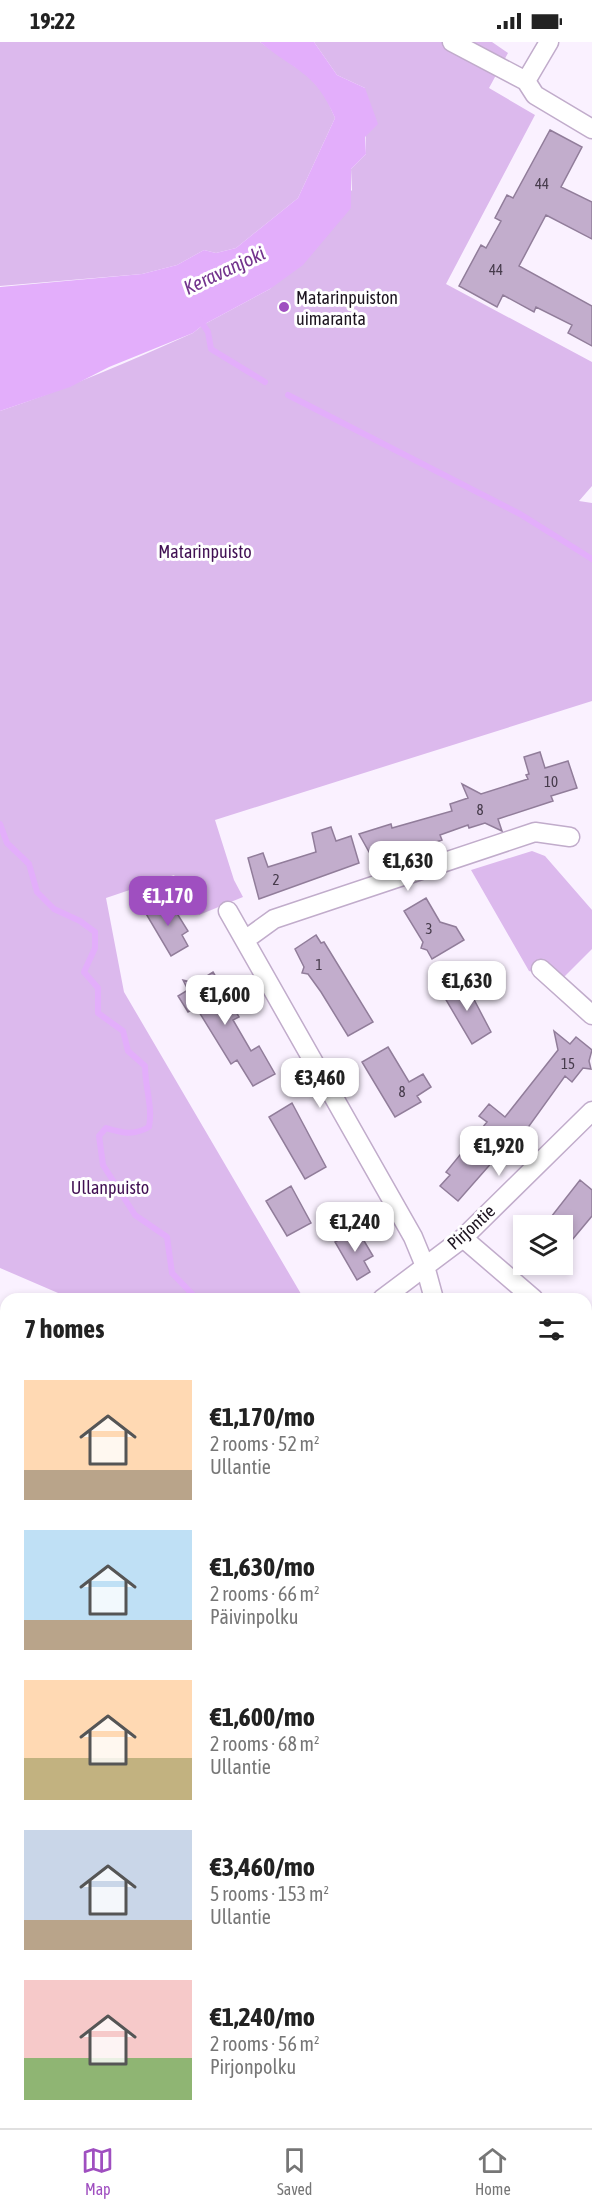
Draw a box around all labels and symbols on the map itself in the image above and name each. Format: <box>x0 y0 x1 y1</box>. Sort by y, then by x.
house number: 44 <box>535 175 549 192</box>
water label: Keravanjoki <box>180 241 269 299</box>
house number: 44 <box>489 261 503 278</box>
place label: Matarinpuiston uimaranta <box>296 287 398 329</box>
marker: Matarinpuiston uimaranta <box>277 300 291 314</box>
park label: Matarinpuisto <box>158 541 252 562</box>
house number: 10 <box>544 773 558 790</box>
house number: 8 <box>476 801 484 818</box>
pin: €1,630 <box>359 841 457 892</box>
house number: 2 <box>272 871 280 888</box>
pin: €1,170 <box>119 876 217 927</box>
house number: 3 <box>425 920 433 937</box>
house number: 1 <box>315 956 323 973</box>
pin: €1,630 <box>418 961 516 1012</box>
pin: €1,600 <box>176 975 274 1026</box>
house number: 15 <box>561 1055 575 1072</box>
pin: €3,460 <box>271 1058 369 1109</box>
house number: 8 <box>398 1083 406 1100</box>
pin: €1,920 <box>450 1126 548 1177</box>
park label: Ullanpuisto <box>71 1177 149 1198</box>
street label: Pirjontie <box>443 1200 499 1254</box>
pin: €1,240 <box>306 1202 404 1253</box>

